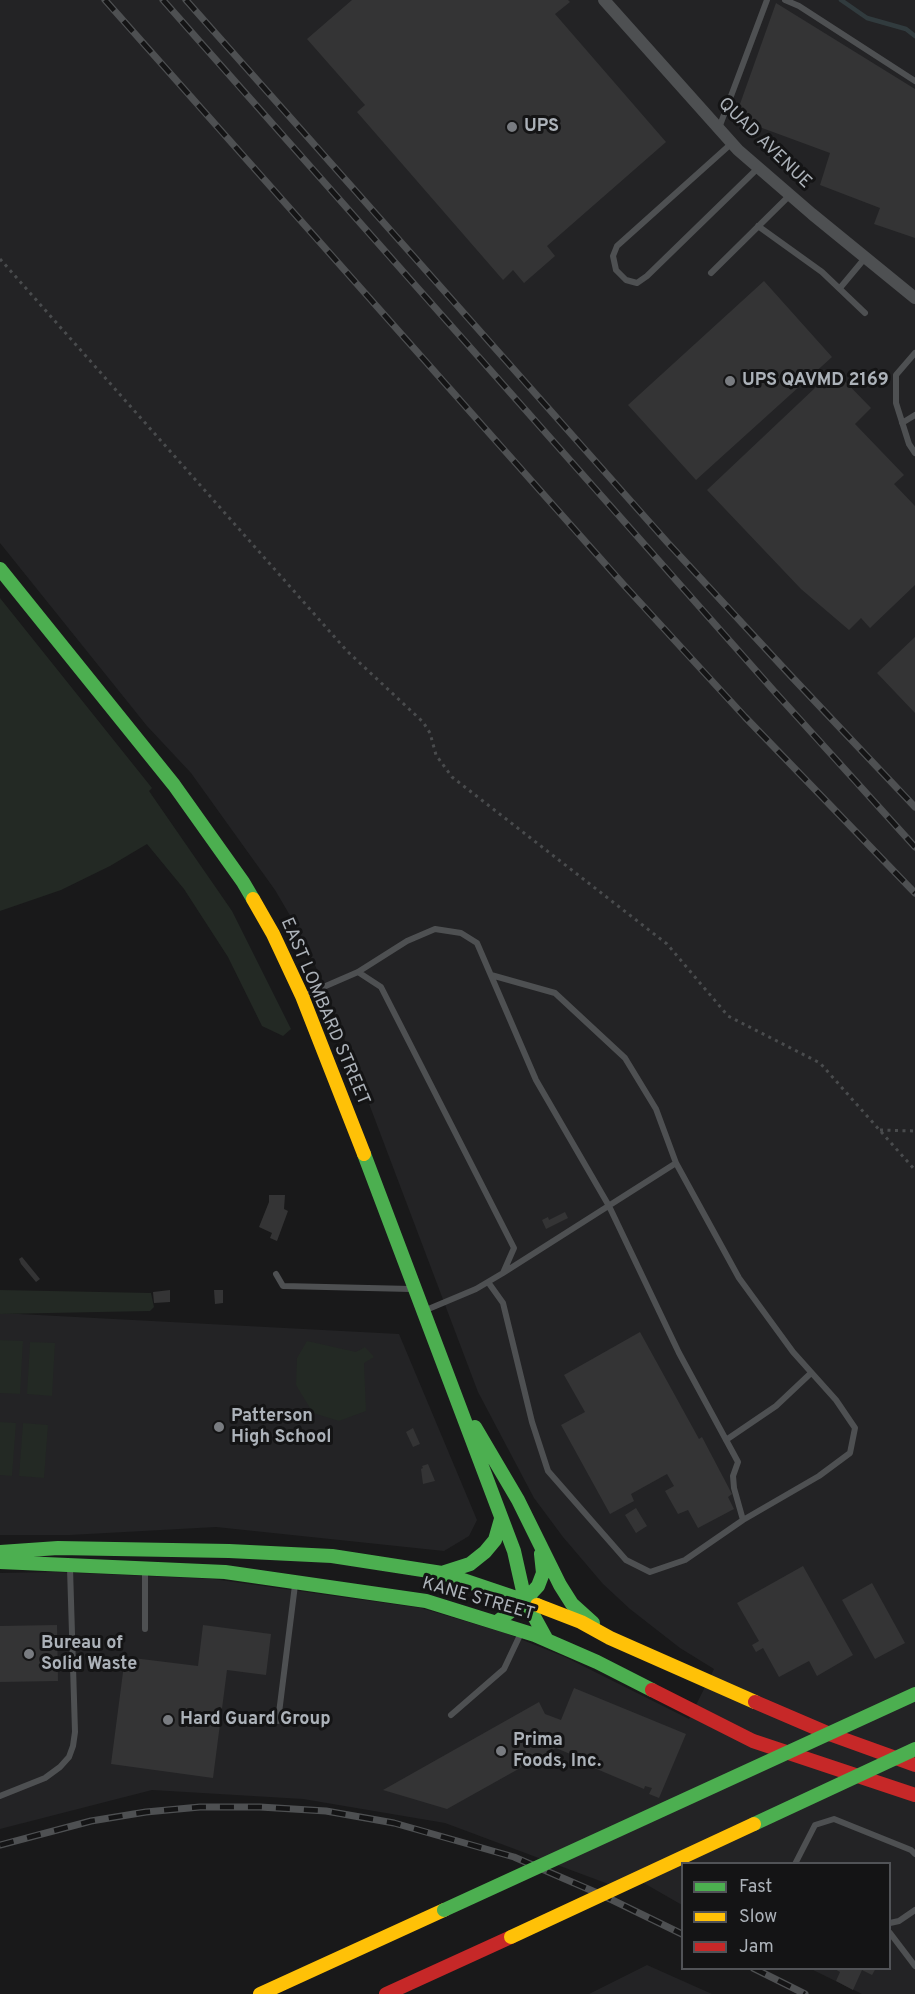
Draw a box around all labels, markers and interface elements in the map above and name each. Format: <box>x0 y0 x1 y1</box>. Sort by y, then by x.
street label: QUAD AVENUE <box>713 94 815 194</box>
place label: UPS <box>524 116 559 138</box>
marker: UPS <box>505 120 519 134</box>
place label: UPS QAVMD 2169 <box>742 370 889 392</box>
marker: UPS QAVMD 2169 <box>723 374 737 388</box>
street label: EAST LOMBARD STREET <box>275 915 373 1109</box>
place label: Patterson High School <box>231 1406 332 1448</box>
marker: Patterson High School <box>212 1420 226 1434</box>
street label: KANE STREET <box>419 1574 537 1626</box>
place label: Bureau of Solid Waste <box>41 1633 137 1676</box>
marker: Bureau of Solid Waste <box>22 1647 36 1661</box>
place label: Hard Guard Group <box>180 1709 331 1731</box>
marker: Hard Guard Group <box>161 1713 175 1727</box>
place label: Prima Foods, Inc. <box>513 1730 601 1772</box>
marker: Prima Foods, Inc. <box>494 1744 508 1758</box>
legend <box>681 1862 891 1970</box>
text: Fast <box>739 1876 772 1899</box>
text: Slow <box>739 1906 777 1929</box>
text: Jam <box>739 1936 774 1959</box>

